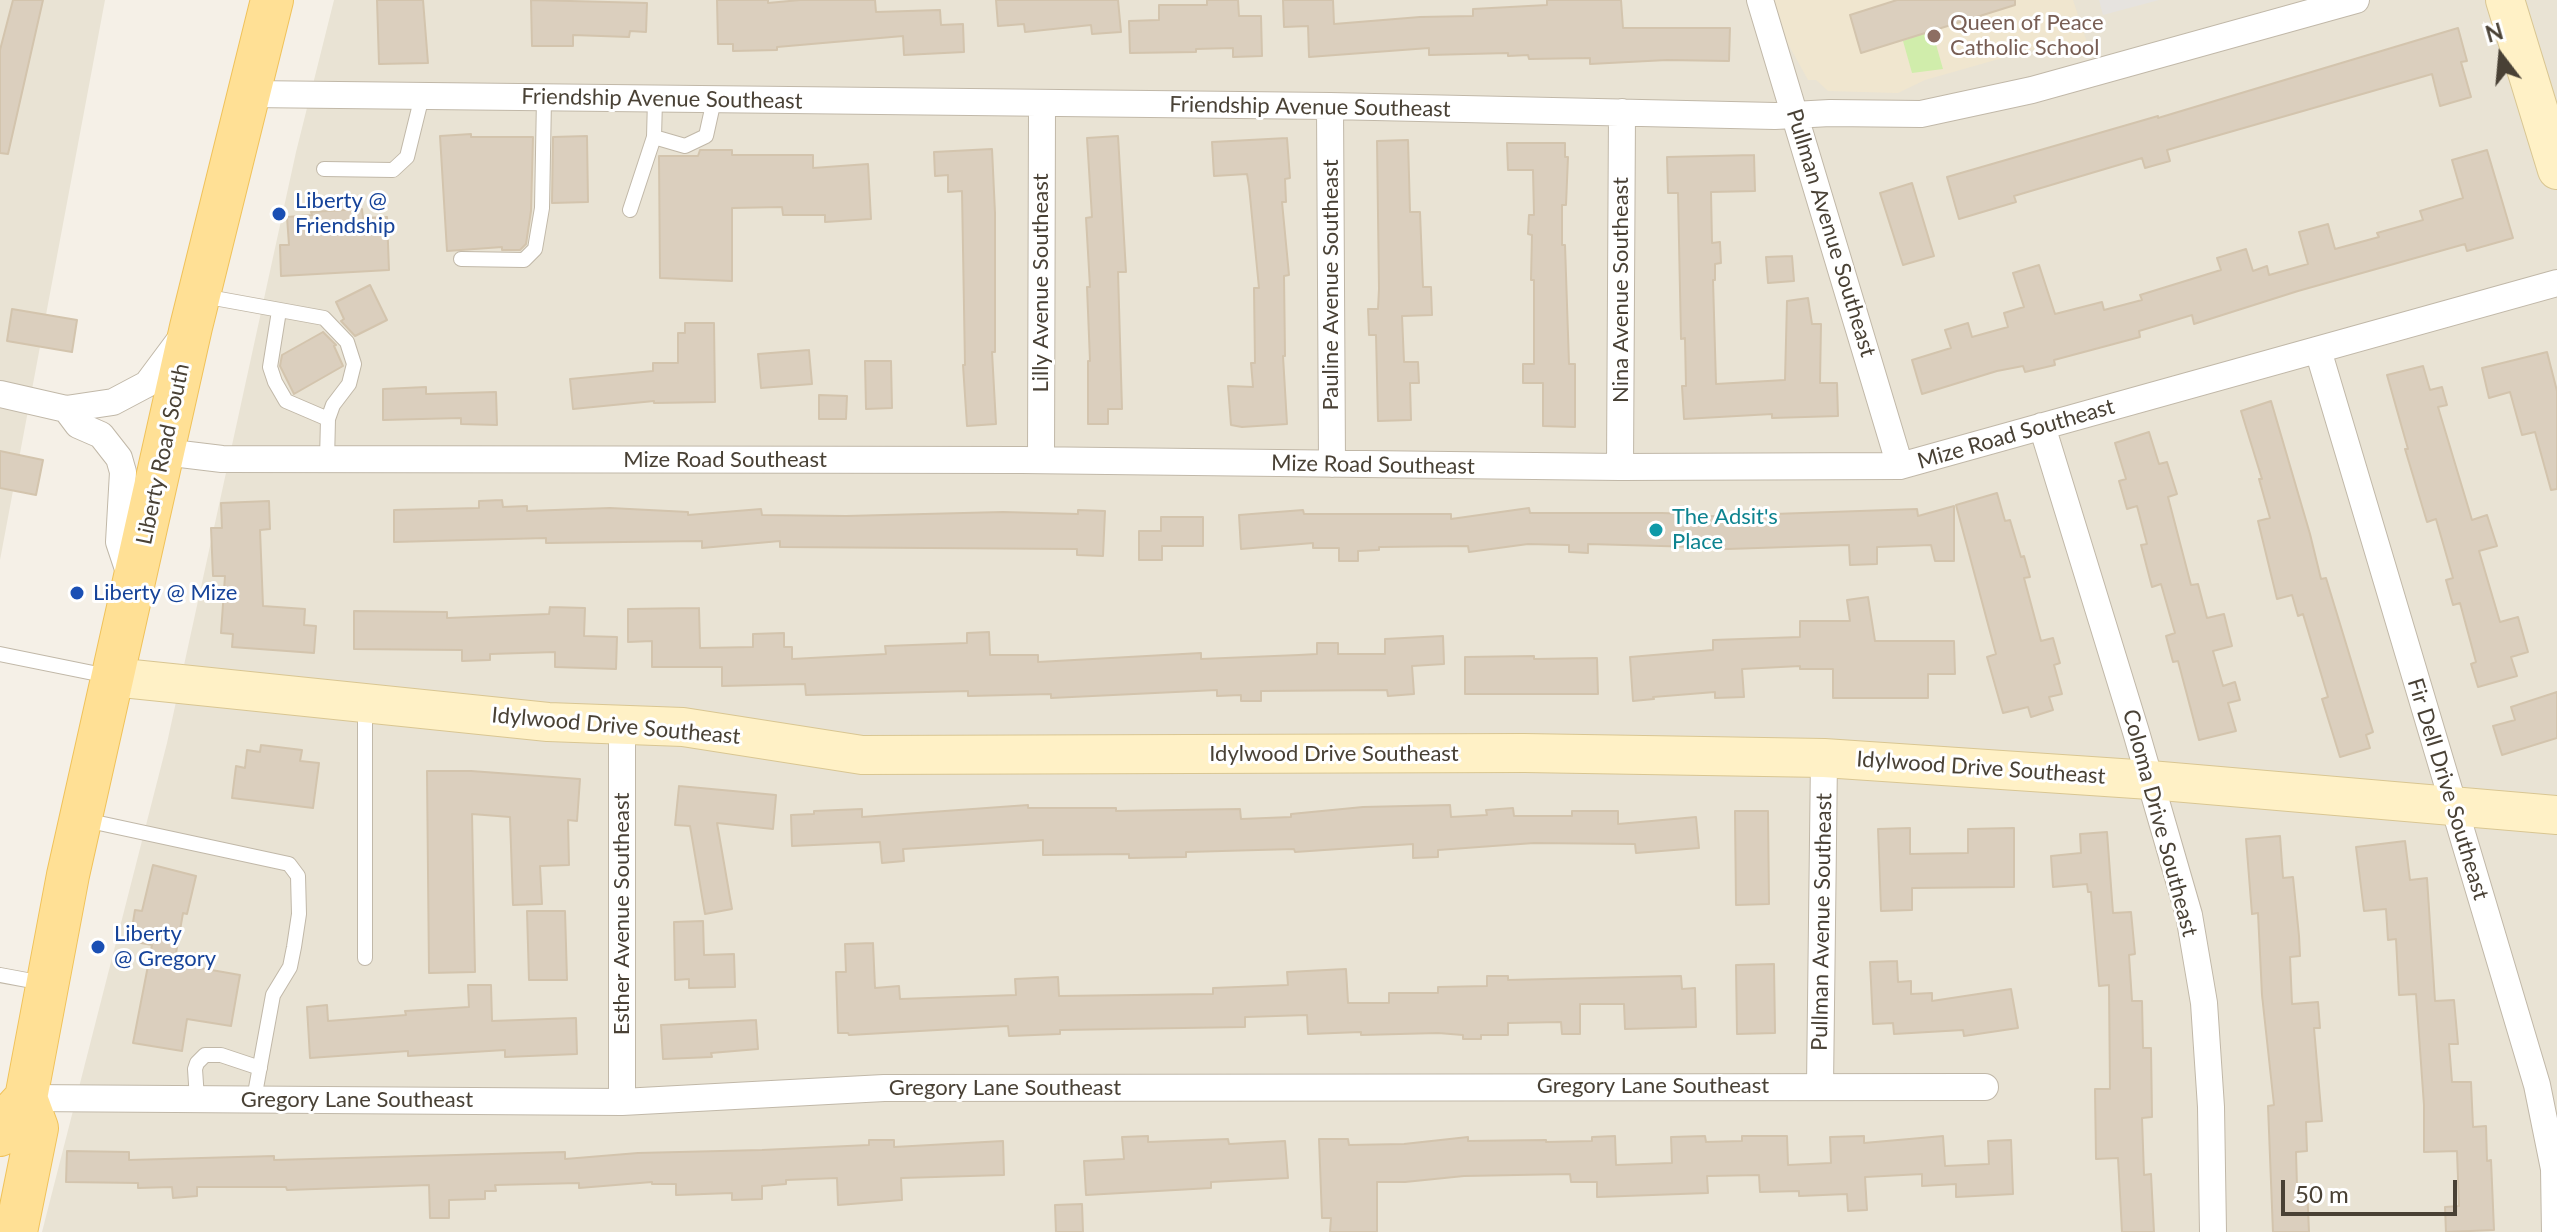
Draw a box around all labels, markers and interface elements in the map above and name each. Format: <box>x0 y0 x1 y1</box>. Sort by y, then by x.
place label: Queen of Peace Catholic School <box>1950 10 2104 62</box>
north arrow <box>2461 16 2541 96</box>
text: N <box>2482 17 2506 48</box>
marker: Queen of Peace Catholic School <box>1925 27 1943 45</box>
street label: Friendship Avenue Southeast <box>521 83 803 115</box>
street label: Friendship Avenue Southeast <box>1169 91 1451 123</box>
street label: Pullman Avenue Southeast <box>1781 106 1881 360</box>
street label: Pauline Avenue Southeast <box>1318 159 1344 411</box>
street label: Lilly Avenue Southeast <box>1028 173 1054 393</box>
street label: Nina Avenue Southeast <box>1608 177 1634 403</box>
place label: Liberty @ Friendship <box>295 188 395 240</box>
marker: Liberty @ Friendship <box>270 205 288 223</box>
street label: Liberty Road South <box>131 361 195 547</box>
street label: Mize Road Southeast <box>1914 393 2118 475</box>
street label: Mize Road Southeast <box>623 447 827 473</box>
street label: Mize Road Southeast <box>1271 450 1475 480</box>
place label: The Adsit's Place <box>1672 504 1778 556</box>
marker: The Adsit's Place <box>1647 521 1665 539</box>
place label: Liberty @ Mize <box>93 580 237 606</box>
marker: Liberty @ Mize <box>68 584 86 602</box>
street label: Fir Dell Drive Southeast <box>2402 675 2494 903</box>
street label: Idylwood Drive Southeast <box>491 702 741 750</box>
street label: Coloma Drive Southeast <box>2117 707 2203 939</box>
street label: Idylwood Drive Southeast <box>1209 741 1459 767</box>
street label: Idylwood Drive Southeast <box>1856 746 2106 790</box>
street label: Esther Avenue Southeast <box>609 793 635 1035</box>
street label: Pullman Avenue Southeast <box>1807 793 1837 1051</box>
place label: Liberty @ Gregory <box>114 921 216 972</box>
marker: Liberty @ Gregory <box>89 938 107 956</box>
street label: Gregory Lane Southeast <box>1537 1073 1769 1099</box>
street label: Gregory Lane Southeast <box>889 1075 1121 1101</box>
street label: Gregory Lane Southeast <box>241 1087 473 1113</box>
scale bar <box>2285 1164 2461 1214</box>
text: 50 m <box>2295 1179 2349 1208</box>

